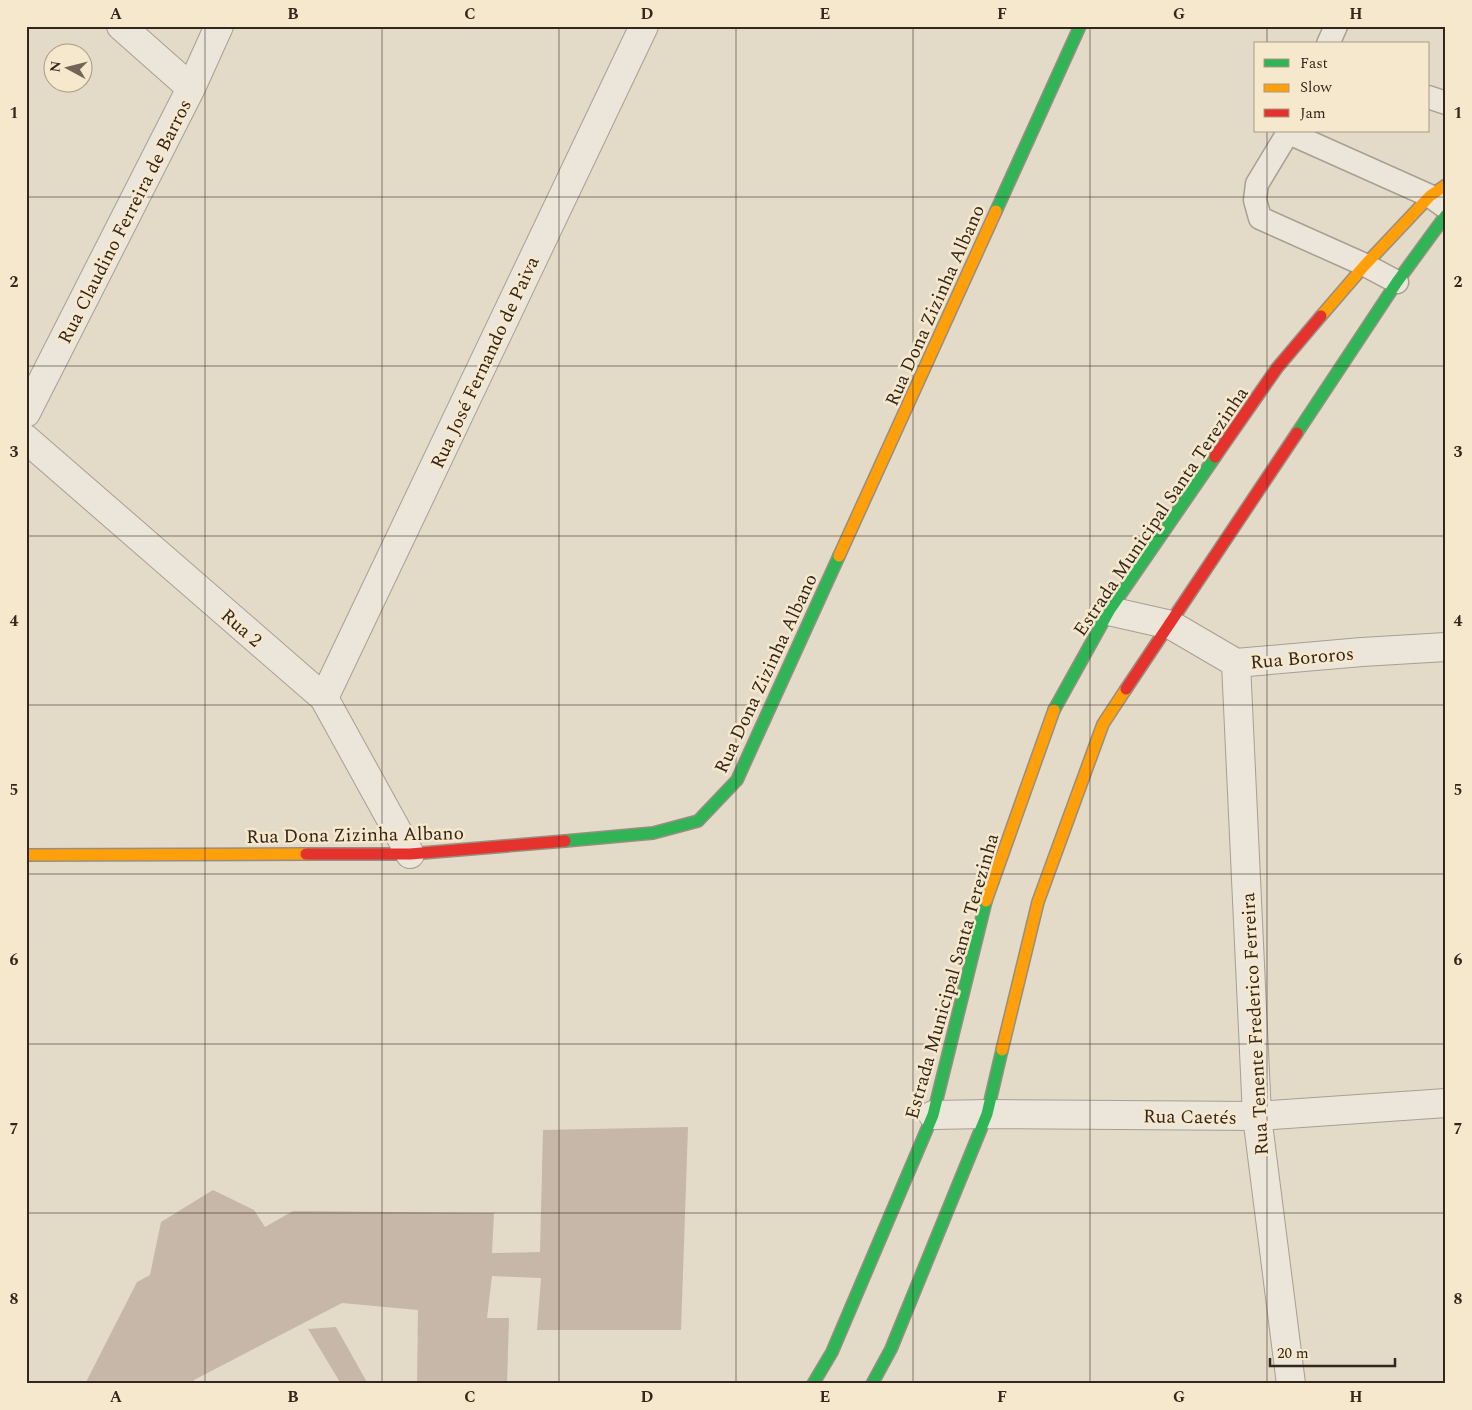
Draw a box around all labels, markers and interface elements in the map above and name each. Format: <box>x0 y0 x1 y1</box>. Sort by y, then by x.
text: A <box>110 2 123 26</box>
text: B <box>287 2 299 26</box>
text: C <box>464 2 476 26</box>
text: D <box>641 2 654 26</box>
text: E <box>820 2 830 26</box>
text: F <box>997 2 1007 26</box>
text: G <box>1173 2 1185 26</box>
text: H <box>1349 2 1363 26</box>
north arrow <box>42 42 92 92</box>
legend <box>1254 42 1430 132</box>
text: Fast <box>1300 52 1328 75</box>
text: N <box>44 60 67 73</box>
text: Slow <box>1300 76 1332 99</box>
street label: Rua Claudino Ferreira de Barros <box>51 94 200 349</box>
text: 1 <box>10 101 18 125</box>
text: 1 <box>1454 101 1462 125</box>
text: Jam <box>1300 102 1326 125</box>
street label: Rua Dona Zizinha Albano <box>878 200 993 411</box>
street label: Rua José Fernando de Paiva <box>423 251 548 474</box>
text: 2 <box>10 270 19 294</box>
text: 2 <box>1454 270 1463 294</box>
street label: Estrada Municipal Santa Terezinha <box>1066 380 1256 643</box>
text: 3 <box>10 440 19 464</box>
text: 3 <box>1454 440 1463 464</box>
street label: Rua Dona Zizinha Albano <box>707 569 825 778</box>
street label: Rua 2 <box>214 602 268 654</box>
text: 4 <box>10 609 19 633</box>
text: 4 <box>1454 609 1463 633</box>
street label: Rua Bororos <box>1249 640 1355 677</box>
text: 5 <box>10 778 18 802</box>
text: 5 <box>1454 778 1462 802</box>
street label: Rua Dona Zizinha Albano <box>246 819 464 852</box>
street label: Estrada Municipal Santa Terezinha <box>898 829 1007 1123</box>
street label: Rua Tenente Frederico Ferreira <box>1234 891 1277 1156</box>
text: 6 <box>10 948 19 972</box>
text: 6 <box>1454 948 1463 972</box>
street label: Rua Caetés <box>1143 1102 1237 1133</box>
text: 7 <box>10 1117 19 1141</box>
text: 7 <box>1454 1117 1463 1141</box>
text: 8 <box>10 1287 19 1311</box>
text: 8 <box>1454 1287 1463 1311</box>
scale bar <box>1270 1335 1394 1367</box>
text: 20 m <box>1277 1342 1309 1365</box>
text: A <box>110 1385 123 1409</box>
text: B <box>287 1385 299 1409</box>
text: C <box>464 1385 476 1409</box>
text: D <box>641 1385 654 1409</box>
text: E <box>820 1385 830 1409</box>
text: F <box>997 1385 1007 1409</box>
text: G <box>1173 1385 1185 1409</box>
text: H <box>1349 1385 1363 1409</box>

